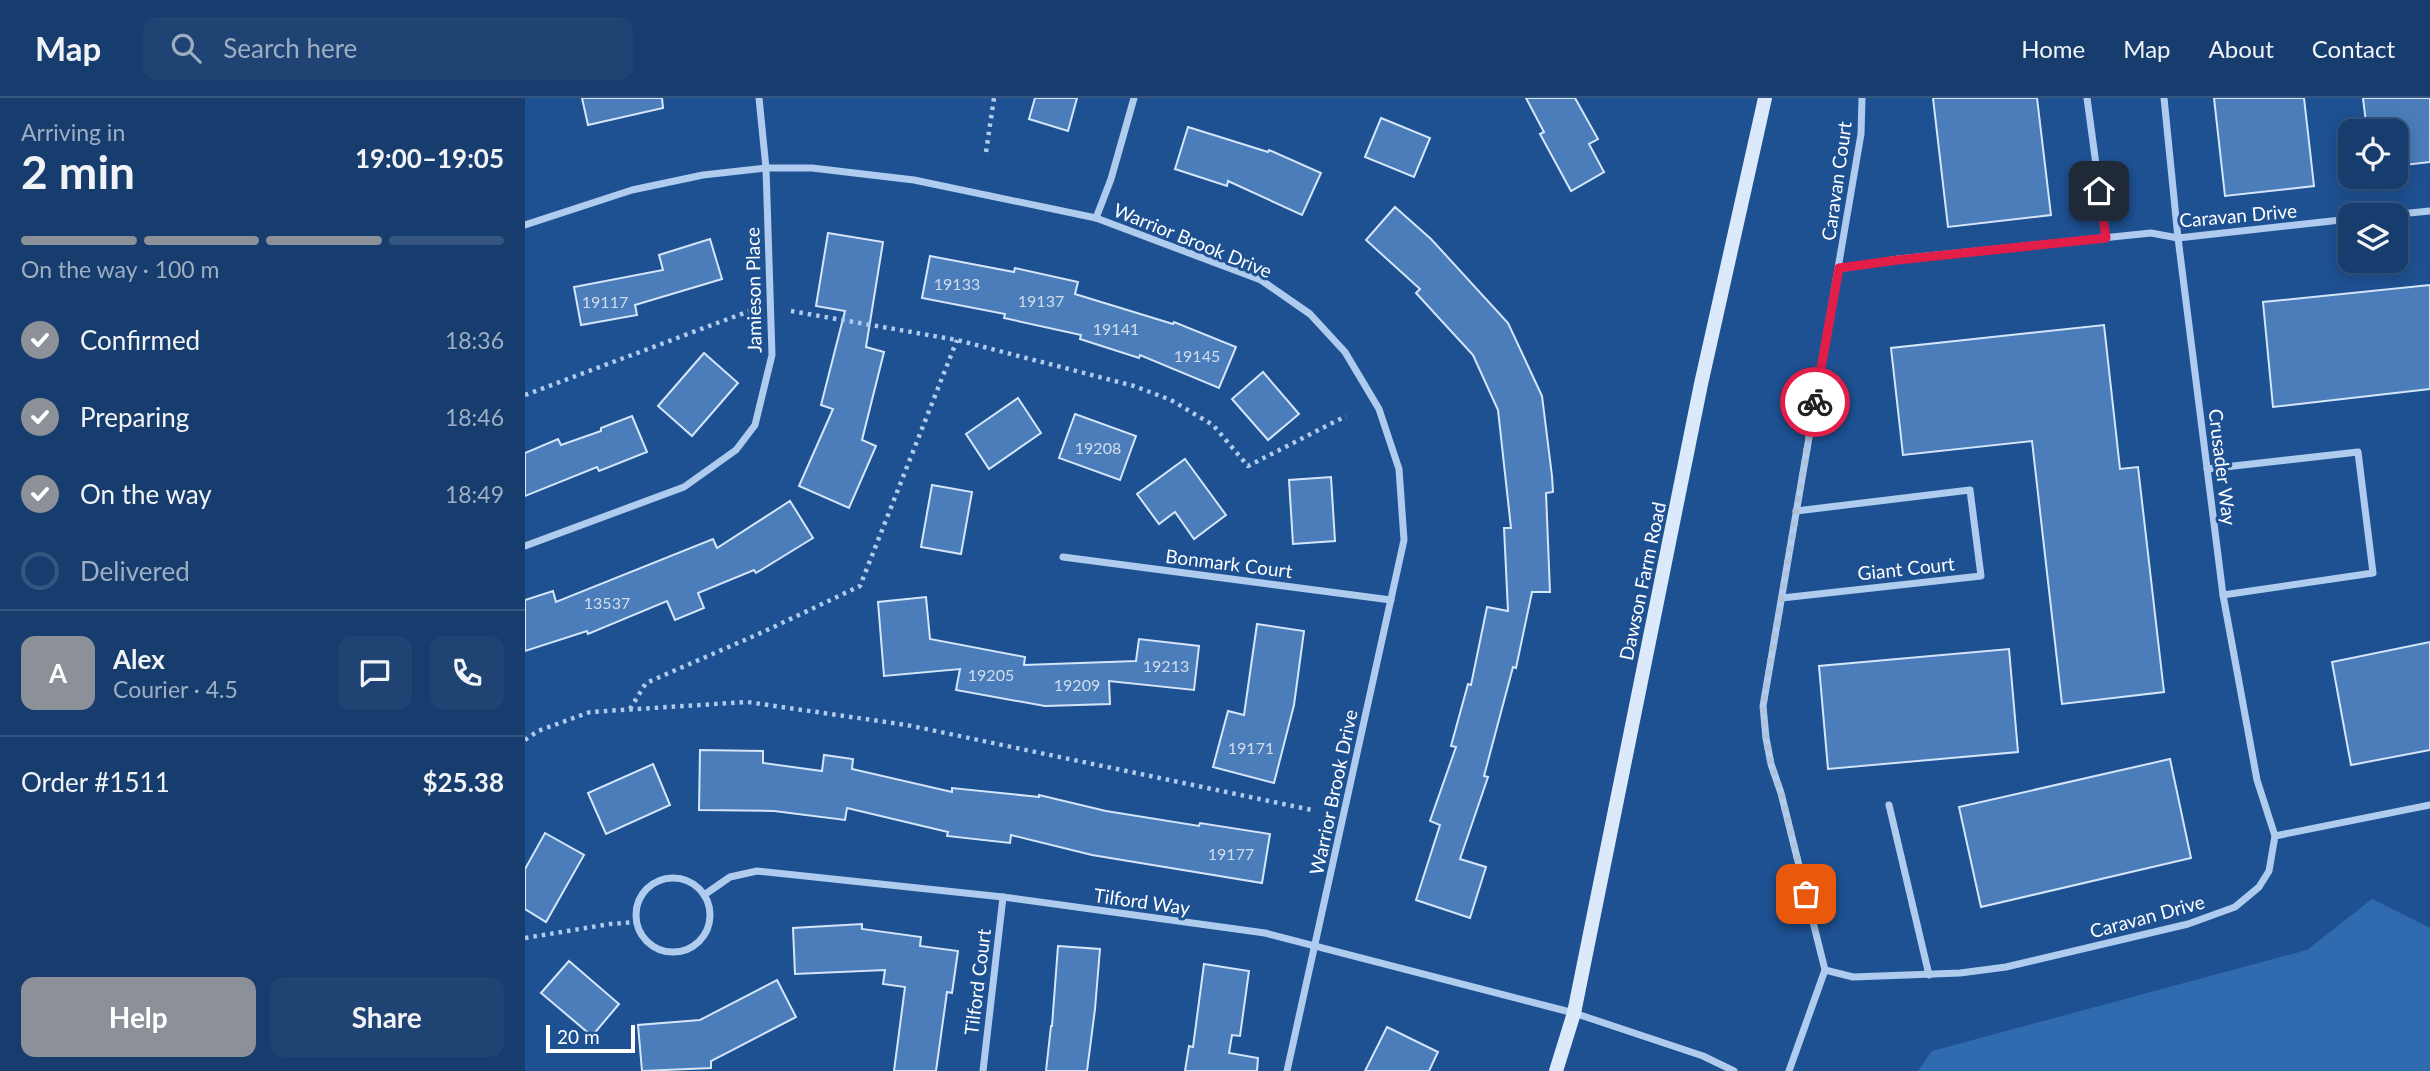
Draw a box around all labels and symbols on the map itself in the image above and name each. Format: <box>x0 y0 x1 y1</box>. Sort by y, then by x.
street label: Caravan Court <box>1816 120 1856 242</box>
pin <box>2069 161 2129 221</box>
street label: Warrior Brook Drive <box>1111 198 1275 282</box>
street label: Caravan Drive <box>2178 198 2298 232</box>
street label: Jamieson Place <box>740 227 766 353</box>
house number: 19133 <box>934 274 980 293</box>
house number: 19137 <box>1018 291 1064 310</box>
house number: 19117 <box>582 292 628 311</box>
house number: 19141 <box>1093 319 1139 338</box>
house number: 19145 <box>1174 346 1220 365</box>
courier <box>1780 367 1850 437</box>
street label: Crusader Way <box>2204 407 2242 527</box>
house number: 19208 <box>1075 438 1121 457</box>
street label: Dawson Farm Road <box>1614 500 1670 662</box>
street label: Bonmark Court <box>1164 544 1294 582</box>
street label: Giant Court <box>1856 551 1956 585</box>
house number: 13537 <box>584 593 630 612</box>
house number: 19213 <box>1143 656 1189 675</box>
house number: 19205 <box>968 665 1014 684</box>
house number: 19209 <box>1054 675 1100 694</box>
street label: Warrior Brook Drive <box>1304 707 1362 877</box>
house number: 19171 <box>1228 738 1274 757</box>
house number: 19177 <box>1208 844 1254 863</box>
pin <box>1776 864 1836 924</box>
street label: Tilford Way <box>1093 883 1192 919</box>
street label: Caravan Drive <box>2087 890 2207 942</box>
street label: Tilford Court <box>959 927 995 1036</box>
scale bar <box>546 1022 635 1054</box>

